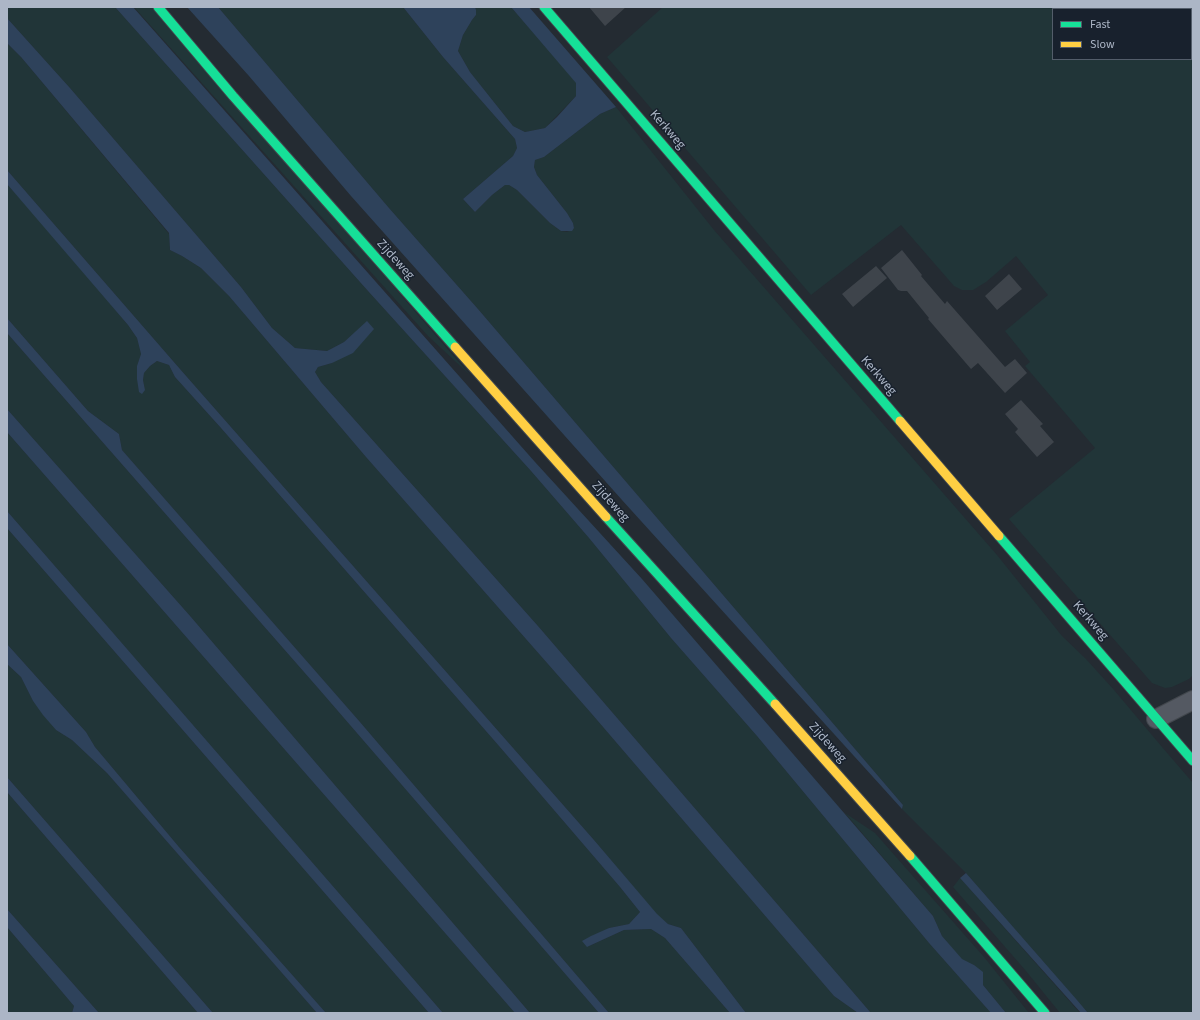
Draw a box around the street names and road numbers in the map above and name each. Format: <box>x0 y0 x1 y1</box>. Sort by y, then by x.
street label: Kerkweg <box>646 107 688 153</box>
street label: Zijdeweg <box>373 236 417 284</box>
street label: Kerkweg <box>857 353 899 399</box>
street label: Zijdeweg <box>588 478 632 526</box>
street label: Kerkweg <box>1069 598 1111 644</box>
street label: Zijdeweg <box>805 719 849 767</box>

